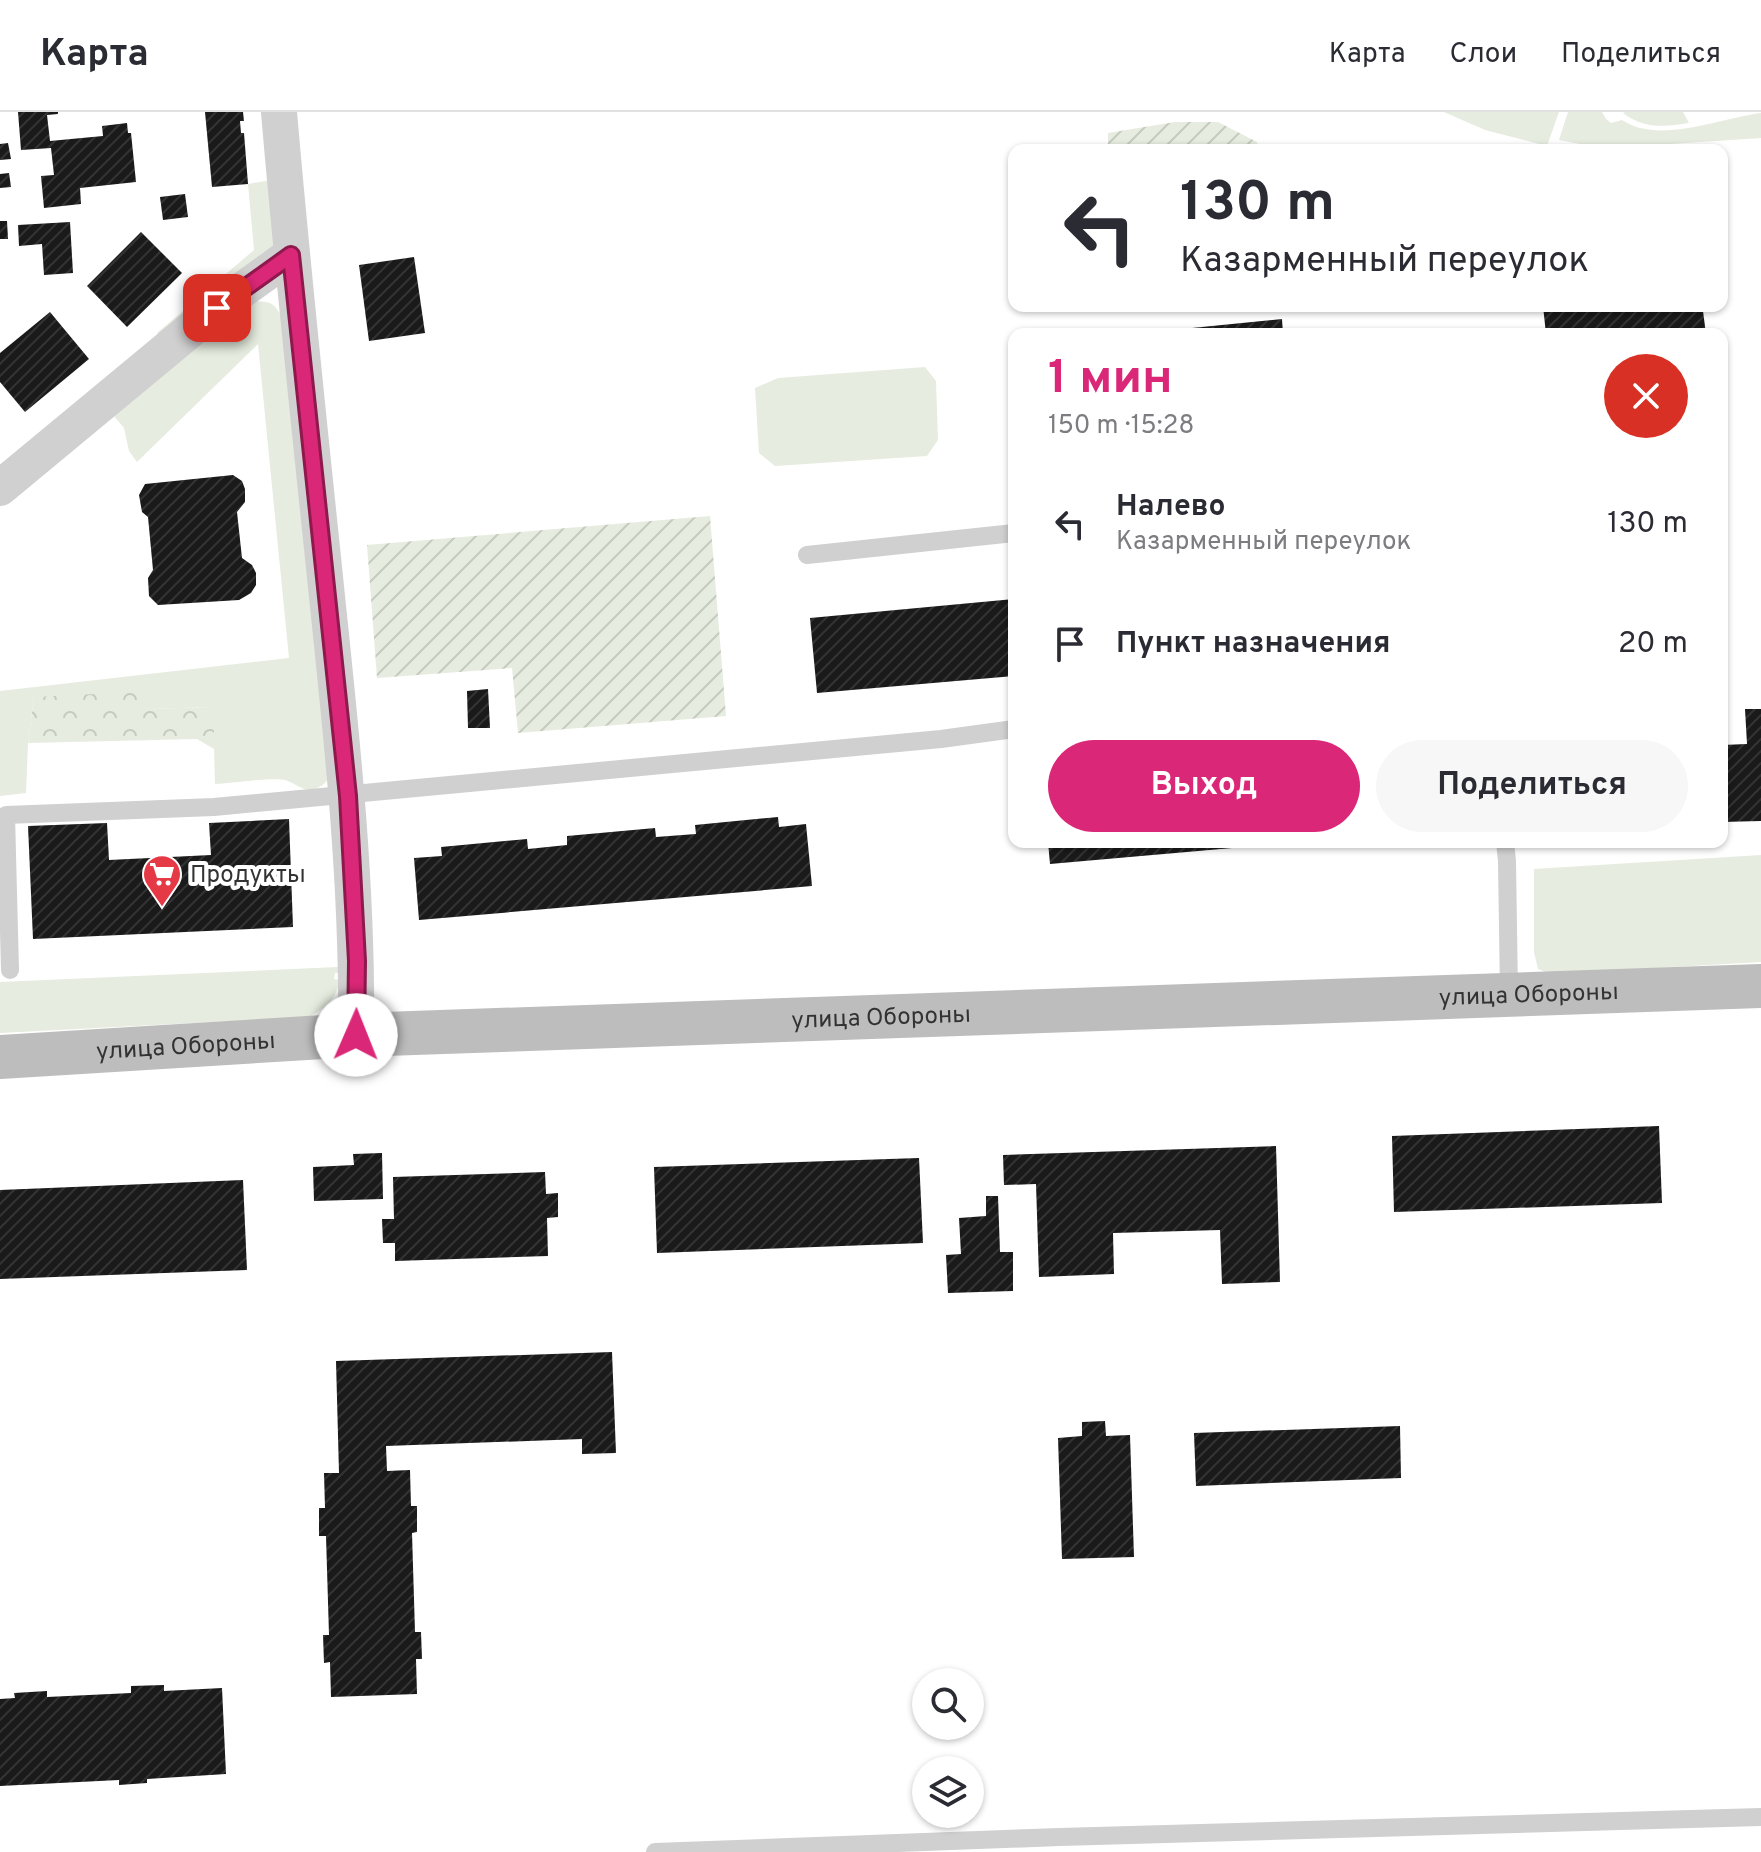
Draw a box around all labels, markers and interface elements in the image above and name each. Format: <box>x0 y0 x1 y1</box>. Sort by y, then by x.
text: Карта <box>40 31 149 80</box>
text: Карта <box>1329 37 1405 73</box>
text: Слои <box>1449 37 1517 73</box>
text: Поделиться <box>1561 37 1721 73</box>
text: 130 m <box>1180 170 1335 240</box>
icon: left <box>1048 176 1152 280</box>
text: Казарменный переулок <box>1180 239 1589 285</box>
pin <box>183 274 251 342</box>
icon: arrive <box>195 286 239 330</box>
text: 1 мин <box>1048 350 1173 410</box>
button: close <box>1604 354 1688 438</box>
text: 150 m · 15:28 <box>1048 410 1194 443</box>
text: Налево <box>1116 489 1225 526</box>
icon: left <box>1048 502 1092 546</box>
text: 130 m <box>1607 506 1688 543</box>
text: Казарменный переулок <box>1116 526 1411 559</box>
icon: arrive <box>1048 622 1092 666</box>
text: Пункт назначения <box>1116 626 1390 663</box>
text: 20 m <box>1618 626 1688 663</box>
button: Выход <box>1048 740 1360 832</box>
button: Поделиться <box>1376 740 1688 832</box>
supermarket icon: Продукты <box>141 853 183 908</box>
place label: Продукты <box>190 861 306 891</box>
street label: улица Обороны <box>1438 978 1619 1014</box>
position arrow <box>314 993 398 1077</box>
street label: улица Обороны <box>791 1001 971 1037</box>
street label: улица Обороны <box>95 1027 276 1068</box>
map controls <box>912 1668 984 1828</box>
button: search <box>912 1668 984 1740</box>
button: layers <box>912 1756 984 1828</box>

